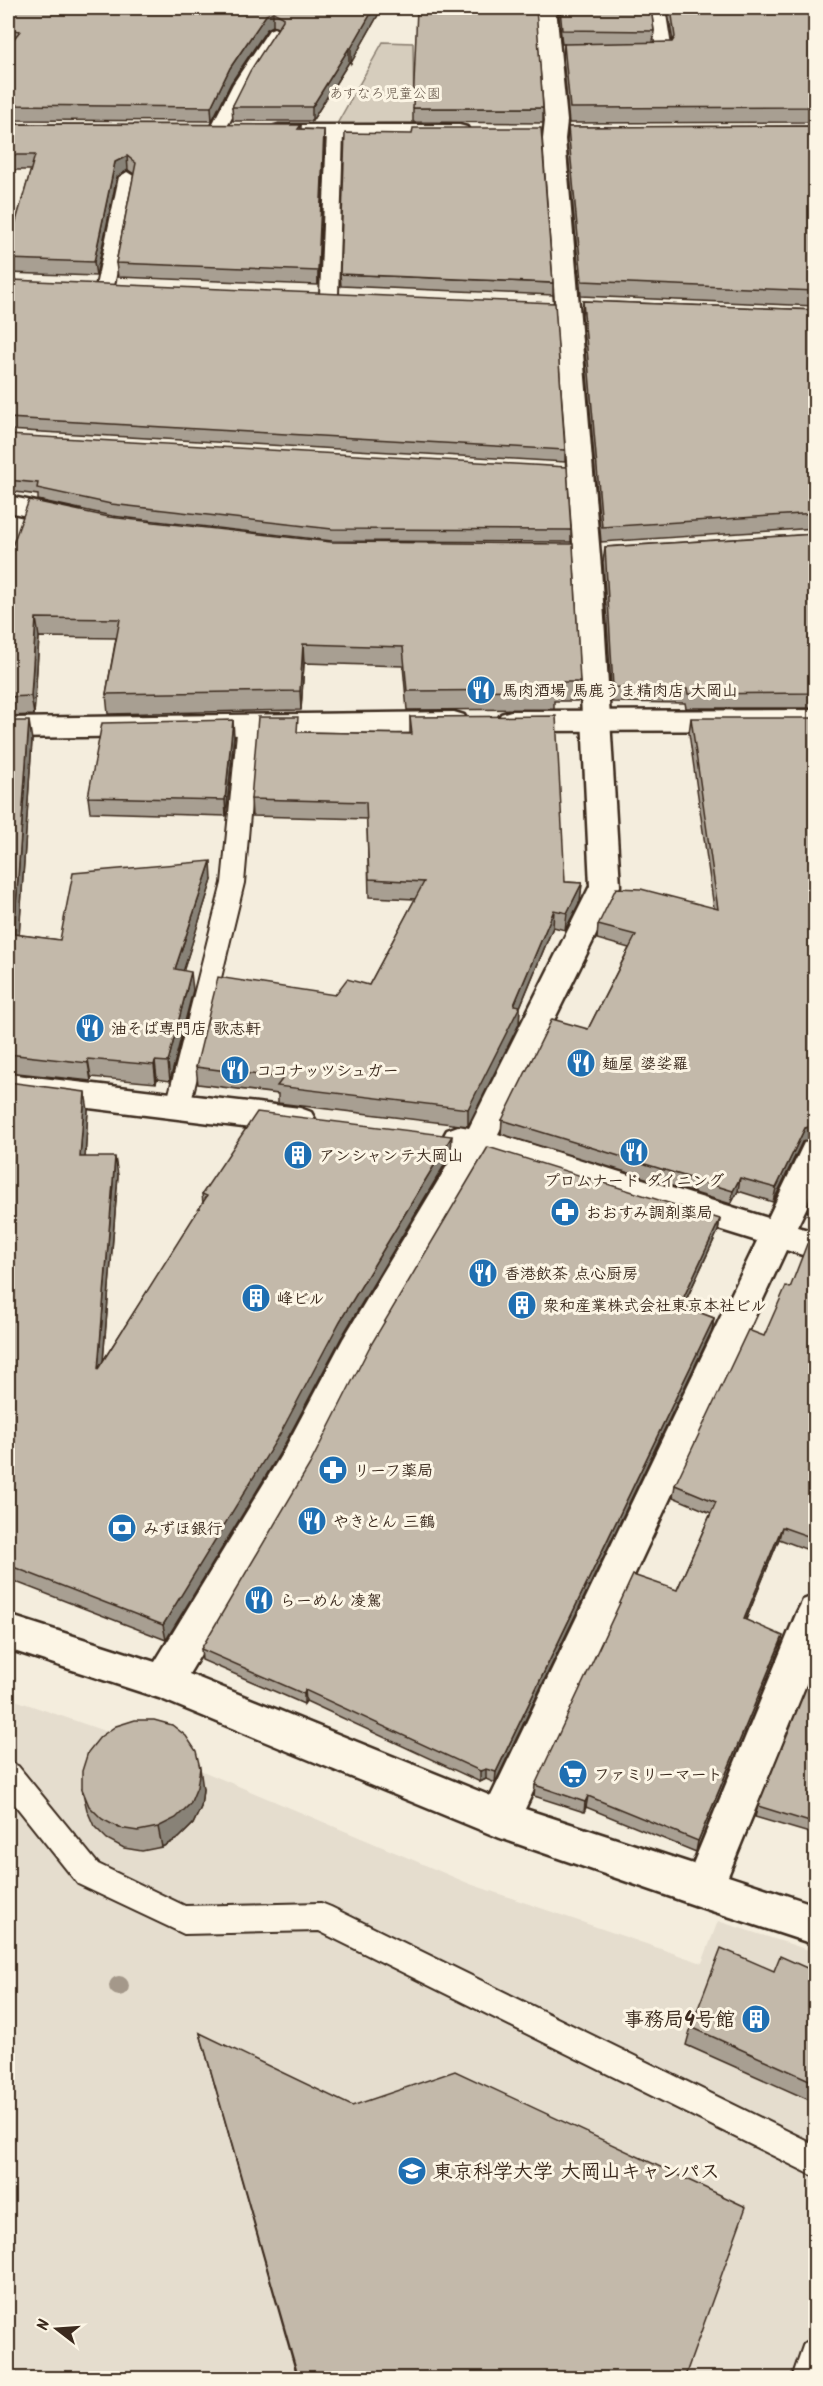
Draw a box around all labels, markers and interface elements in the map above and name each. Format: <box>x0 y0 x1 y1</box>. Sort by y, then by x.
park label: あすなろ児童公園 <box>329 83 441 105</box>
restaurant icon: 馬肉酒場 馬鹿うま精肉店 大岡山 <box>465 674 497 706</box>
place label: 馬肉酒場 馬鹿うま精肉店 大岡山 <box>502 679 738 704</box>
restaurant icon: 油そば専門店 歌志軒 <box>74 1012 106 1044</box>
place label: 油そば専門店 歌志軒 <box>111 1017 261 1042</box>
restaurant icon: 麺屋 婆娑羅 <box>565 1047 597 1079</box>
place label: 麺屋 婆娑羅 <box>602 1052 688 1077</box>
restaurant icon: ココナッツシュガー <box>219 1054 251 1086</box>
place label: ココナッツシュガー <box>256 1059 399 1084</box>
restaurant icon: プロムナード ダイニング <box>618 1136 650 1168</box>
building icon: アンシャンテ大岡山 <box>282 1139 314 1171</box>
place label: アンシャンテ大岡山 <box>319 1144 464 1169</box>
place label: プロムナード ダイニング <box>544 1169 724 1194</box>
pharmacy icon: おおすみ調剤薬局 <box>549 1196 581 1228</box>
place label: おおすみ調剤薬局 <box>586 1201 713 1226</box>
restaurant icon: 香港飲茶 点心厨房 <box>467 1257 499 1289</box>
place label: 香港飲茶 点心厨房 <box>504 1262 638 1287</box>
building icon: 峰ビル <box>240 1282 272 1314</box>
place label: 峰ビル <box>277 1287 325 1312</box>
building icon: 衆和産業株式会社東京本社ビル <box>506 1289 538 1321</box>
place label: 衆和産業株式会社東京本社ビル <box>543 1294 767 1319</box>
pharmacy icon: リーフ薬局 <box>317 1454 349 1486</box>
place label: リーフ薬局 <box>354 1459 433 1484</box>
restaurant icon: やきとん 三鶴 <box>296 1505 328 1537</box>
place label: やきとん 三鶴 <box>333 1510 435 1535</box>
bank icon: みずほ銀行 <box>106 1512 138 1544</box>
place label: みずほ銀行 <box>143 1517 223 1542</box>
restaurant icon: らーめん 凌駕 <box>243 1584 275 1616</box>
place label: らーめん 凌駕 <box>280 1589 382 1614</box>
supermarket icon: ファミリーマート <box>557 1758 589 1790</box>
place label: ファミリーマート <box>594 1763 723 1788</box>
building icon: 事務局4号館 <box>740 2003 772 2035</box>
place label: 事務局4号館 <box>624 2005 735 2037</box>
school or university icon: 東京科学大学 大岡山キャンパス <box>396 2155 428 2187</box>
place label: 東京科学大学 大岡山キャンパス <box>433 2157 720 2189</box>
north arrow <box>27 2299 87 2359</box>
text: N <box>31 2317 58 2334</box>

